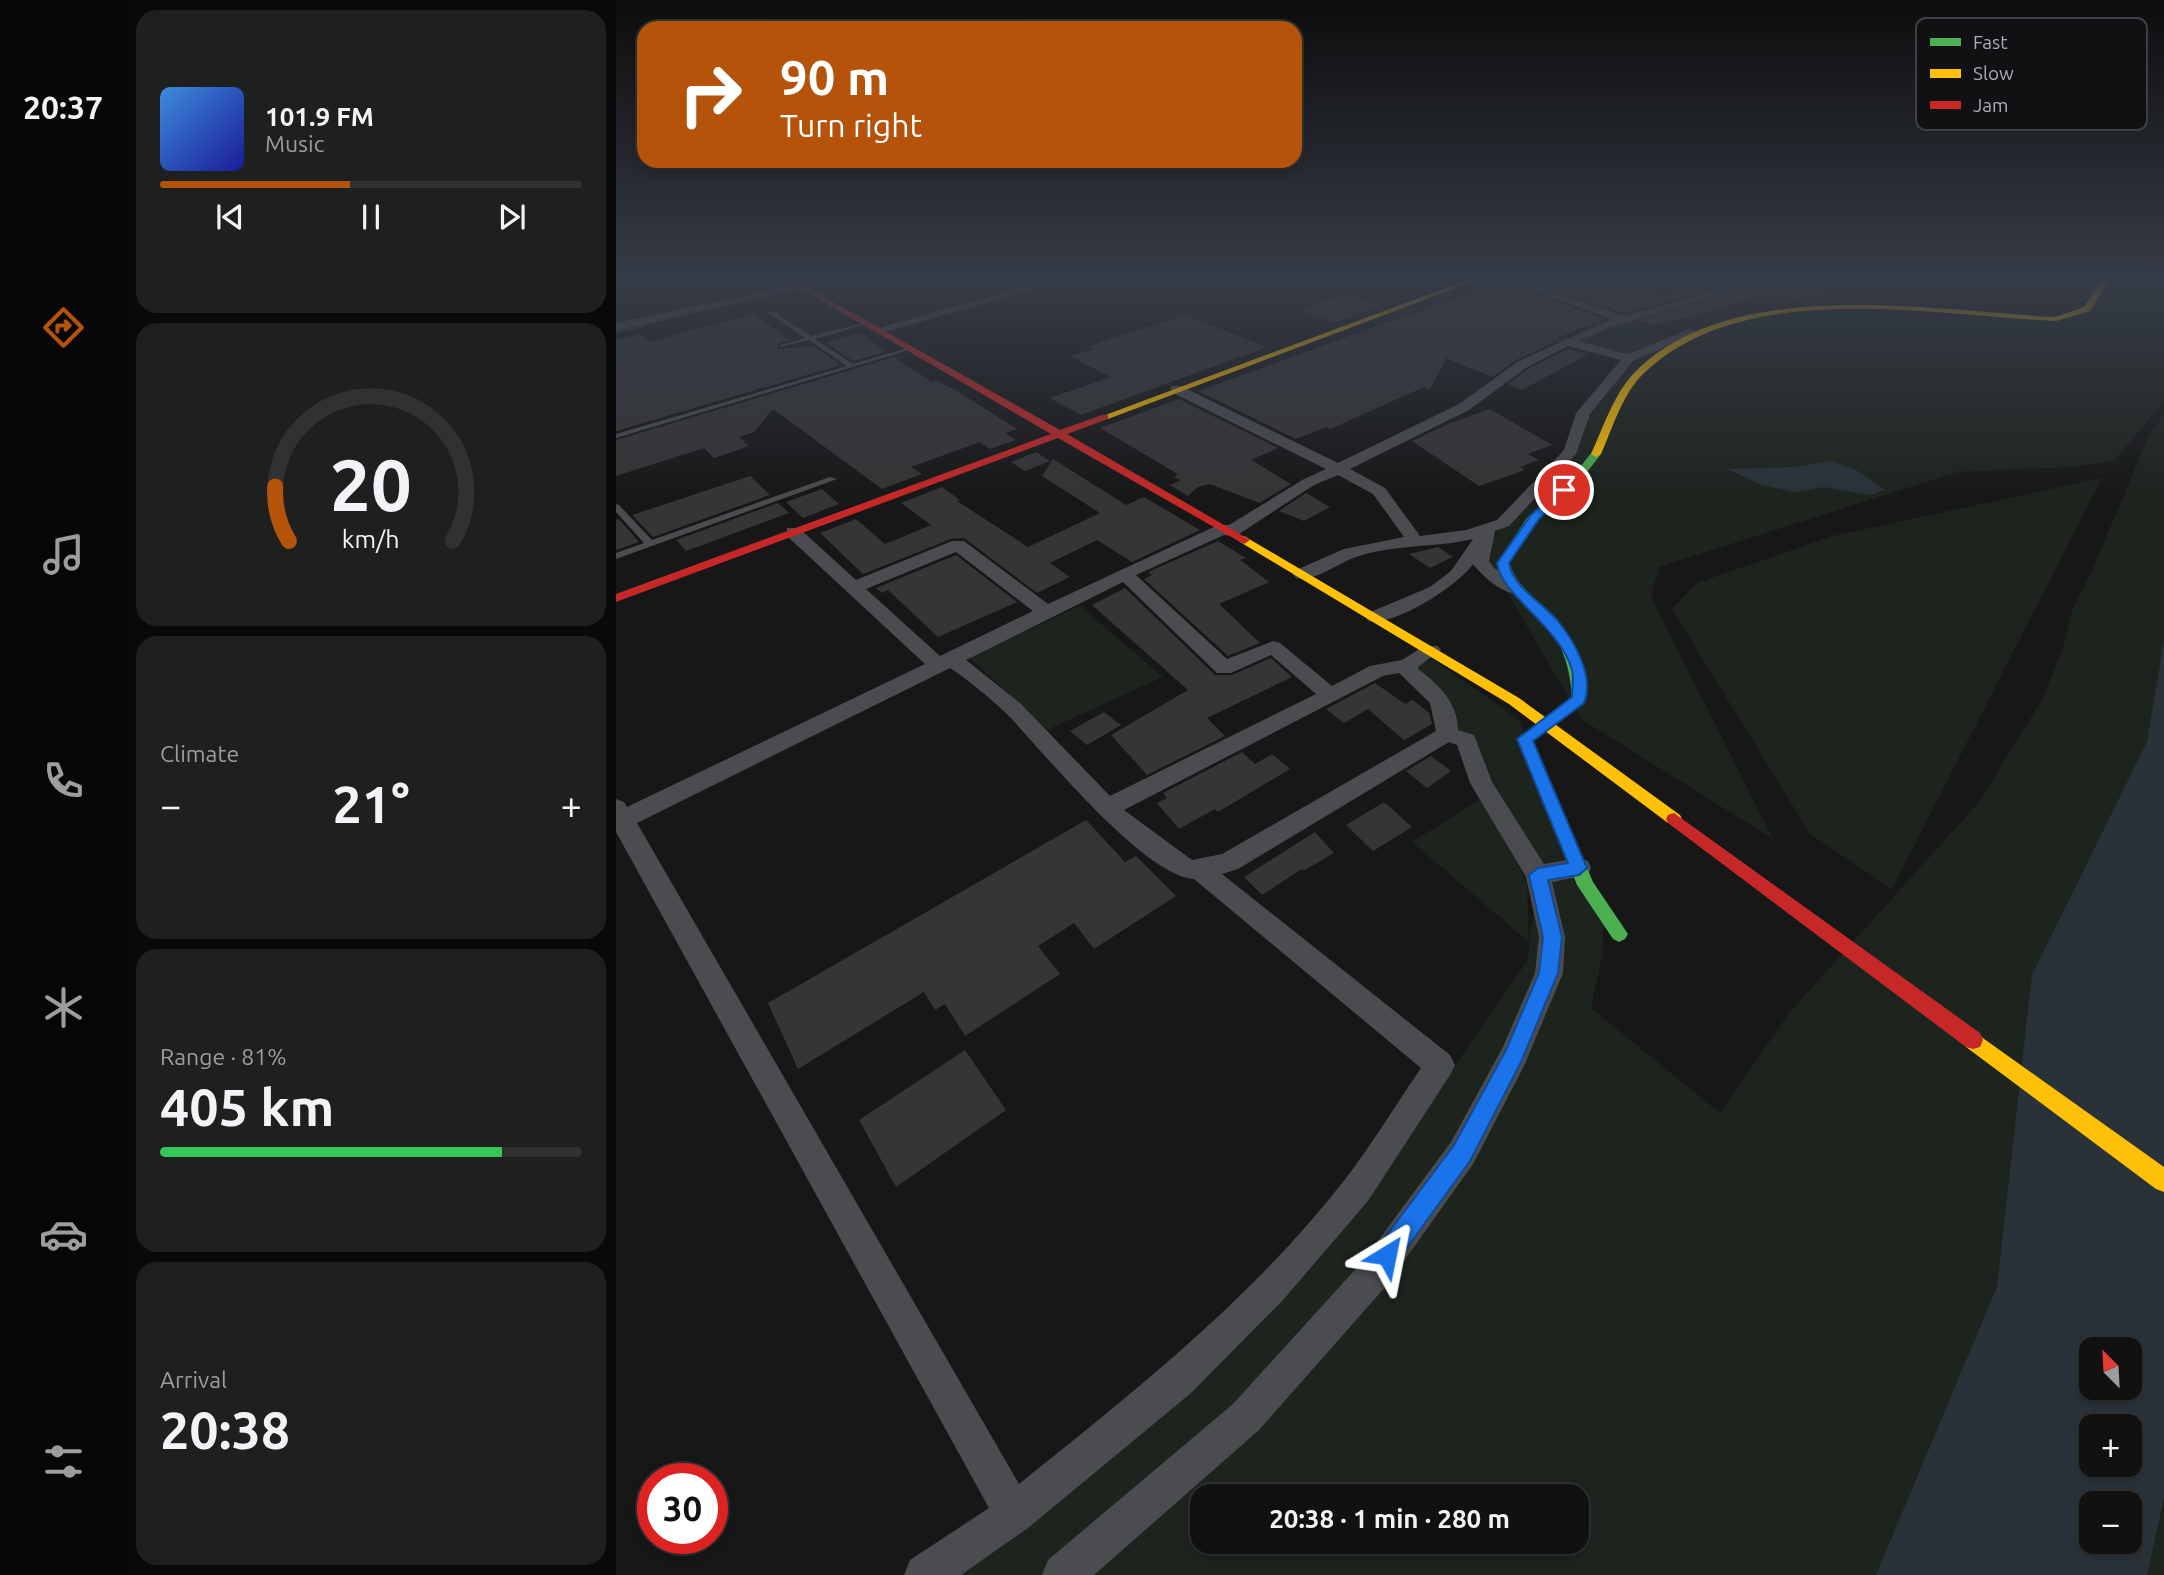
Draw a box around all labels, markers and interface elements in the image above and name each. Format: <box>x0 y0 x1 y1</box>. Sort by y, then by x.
legend <box>1916 18 2147 130</box>
text: Fast <box>1973 31 2008 53</box>
icon: right <box>665 49 756 140</box>
text: 90 m <box>780 49 889 104</box>
text: Slow <box>1973 62 2014 84</box>
text: 20:37 <box>23 89 103 125</box>
text: Jam <box>1973 94 2009 116</box>
text: 101.9 FM <box>265 102 374 131</box>
text: Turn right <box>780 107 922 143</box>
text: Music <box>265 131 324 156</box>
icon: previous <box>211 198 249 236</box>
icon: pause <box>352 198 390 236</box>
icon: next <box>493 198 531 236</box>
icon: directions <box>39 303 88 352</box>
text: 20 <box>330 443 412 525</box>
pin <box>1534 460 1594 520</box>
icon: arrive <box>1545 471 1583 509</box>
text: km/h <box>342 524 400 552</box>
icon: music <box>39 530 88 579</box>
text: Climate <box>160 741 239 766</box>
icon: phone <box>39 756 88 805</box>
text: 21° <box>332 775 410 833</box>
text: − <box>160 784 181 826</box>
text: + <box>561 784 582 826</box>
icon: climate <box>39 983 88 1032</box>
text: Range · 81% <box>160 1044 287 1069</box>
text: 405 km <box>160 1078 334 1136</box>
icon: car <box>39 1210 88 1259</box>
position arrow <box>1350 1218 1424 1292</box>
north arrow <box>2079 1337 2142 1400</box>
map controls <box>2079 1337 2142 1554</box>
text: Arrival <box>160 1367 227 1392</box>
text: 20:38 <box>160 1401 290 1459</box>
button: + <box>2079 1414 2142 1477</box>
icon: filters <box>39 1437 88 1486</box>
speed limit sign: 30 <box>637 1463 728 1554</box>
button: − <box>2079 1491 2142 1554</box>
text: 20:38 · 1 min · 280 m <box>1269 1504 1510 1533</box>

